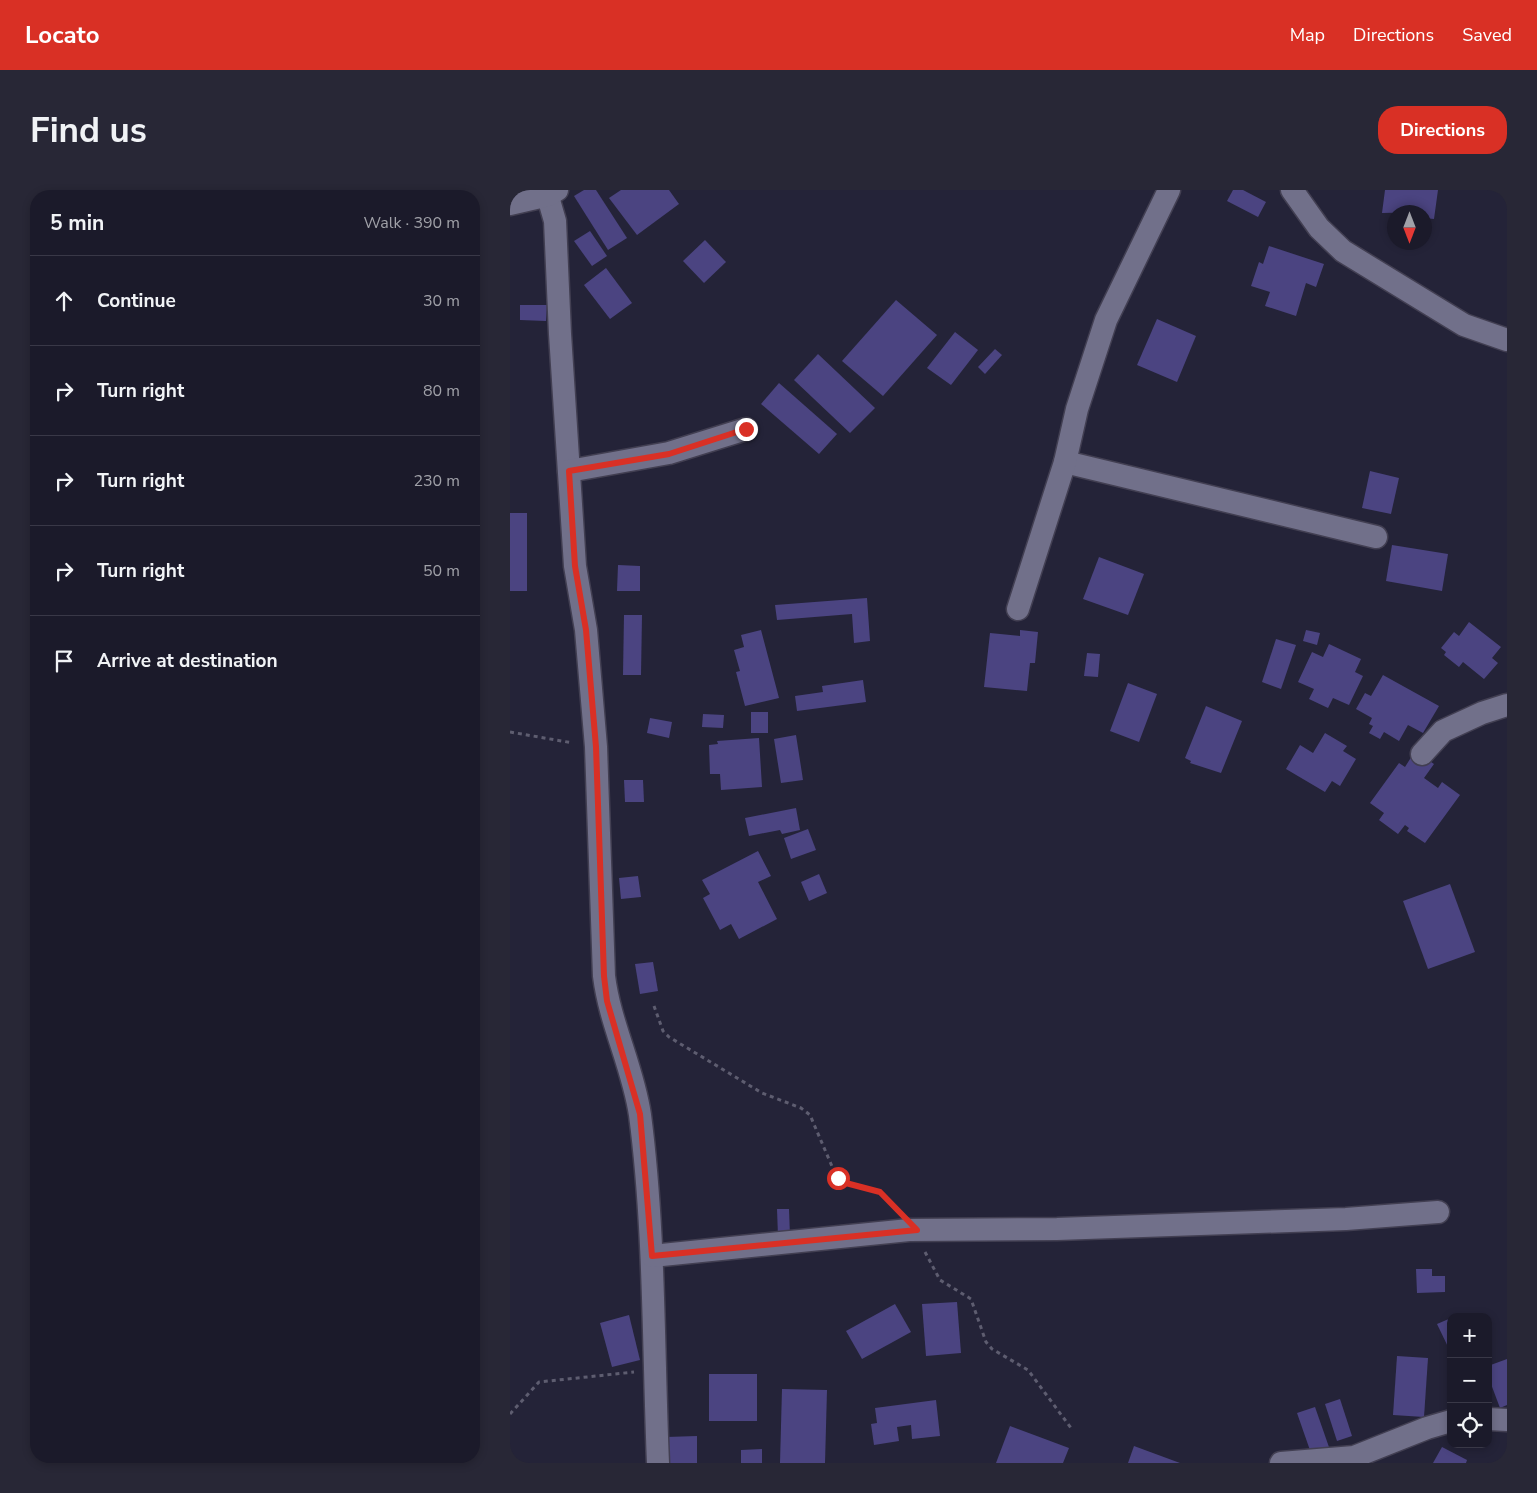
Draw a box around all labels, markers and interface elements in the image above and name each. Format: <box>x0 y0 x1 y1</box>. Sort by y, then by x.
text: Locato <box>25 19 100 51</box>
text: Map <box>1290 23 1325 47</box>
text: Directions <box>1353 23 1434 47</box>
text: Saved <box>1462 23 1512 47</box>
button: Directions <box>1378 106 1507 154</box>
text: Find us <box>30 107 147 154</box>
north arrow <box>1387 205 1432 250</box>
text: 5 min <box>50 209 104 237</box>
text: Walk · 390 m <box>364 212 460 234</box>
icon: ahead <box>50 287 78 315</box>
text: Continue <box>97 288 176 314</box>
text: 30 m <box>423 290 460 312</box>
icon: right <box>50 377 78 405</box>
text: Turn right <box>97 378 184 404</box>
text: 80 m <box>423 380 460 402</box>
route end <box>735 418 758 441</box>
icon: right <box>50 467 78 495</box>
text: Turn right <box>97 468 184 494</box>
text: 230 m <box>413 470 460 492</box>
icon: right <box>50 557 78 585</box>
text: Turn right <box>97 558 184 584</box>
text: 50 m <box>423 560 460 582</box>
icon: arrive <box>50 647 78 675</box>
text: Arrive at destination <box>97 648 278 674</box>
route start <box>827 1167 850 1190</box>
map controls <box>1447 1313 1492 1448</box>
button: + <box>1447 1313 1492 1358</box>
button: − <box>1447 1358 1492 1403</box>
button: locate <box>1447 1403 1492 1448</box>

